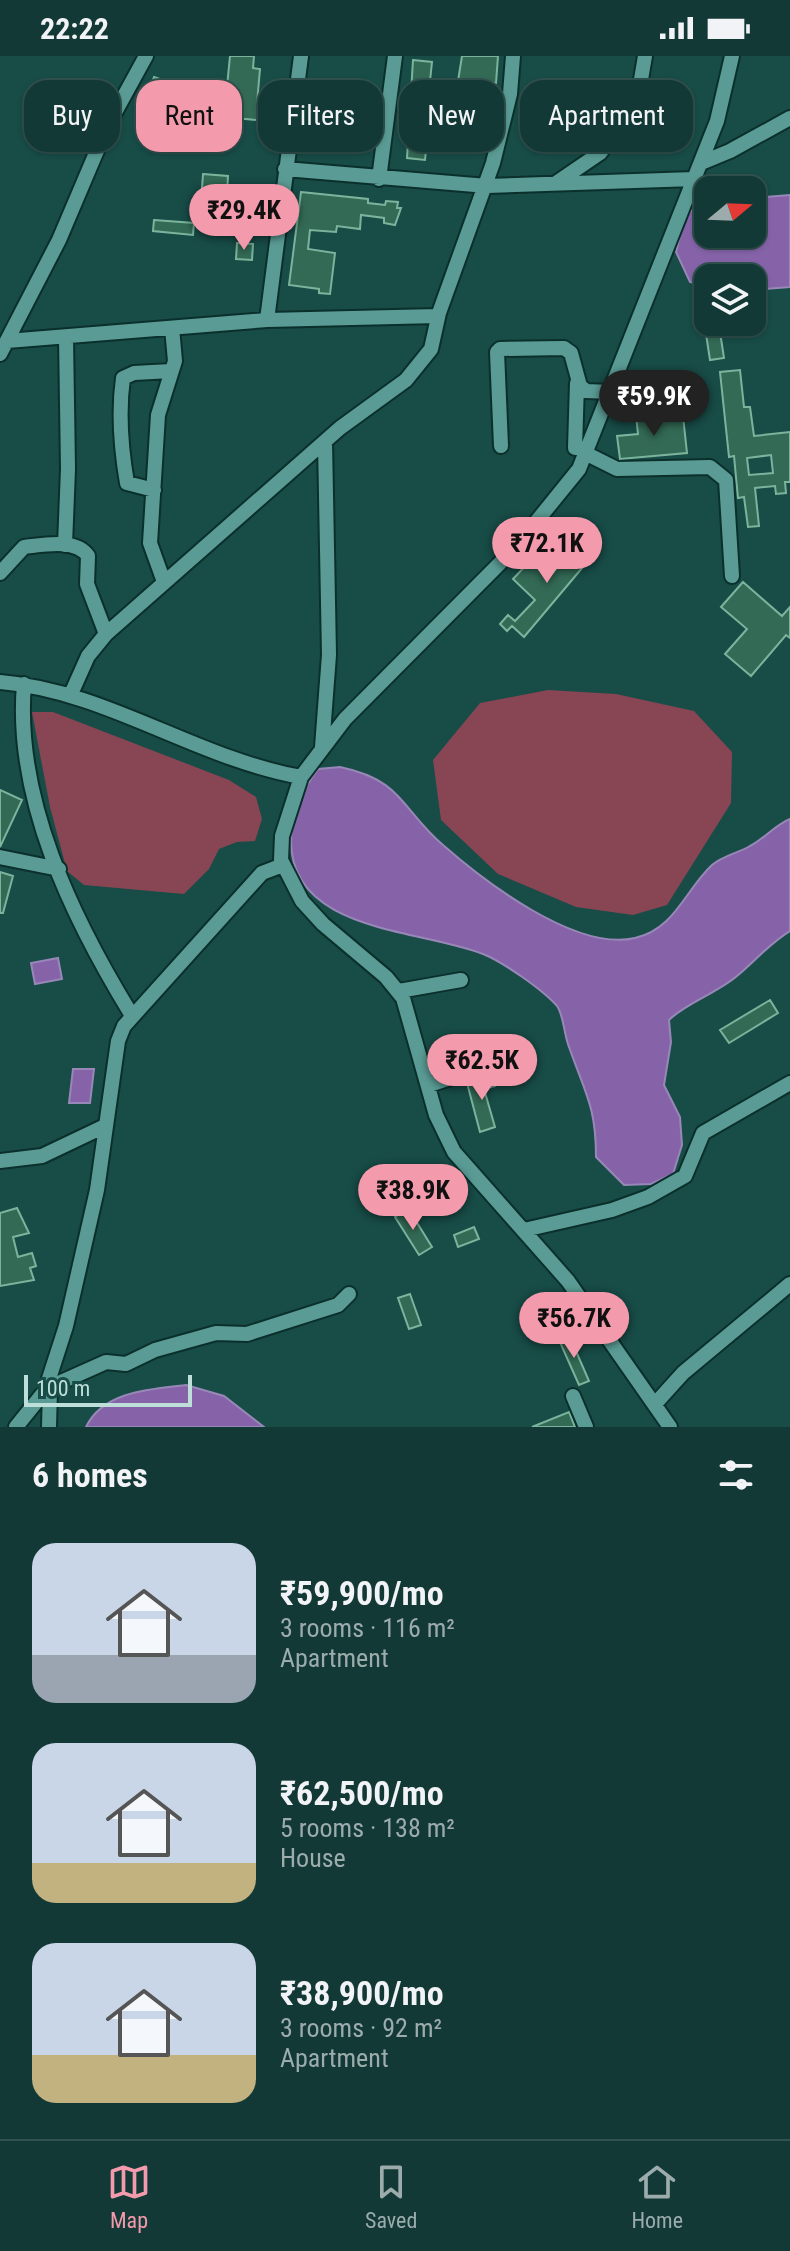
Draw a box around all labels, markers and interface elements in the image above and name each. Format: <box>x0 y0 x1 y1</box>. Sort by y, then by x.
text: 22:22 <box>40 11 109 46</box>
chip: Buy <box>24 80 120 152</box>
chip: Rent <box>136 80 242 152</box>
chip: Filters <box>258 80 383 152</box>
chip: New <box>399 80 504 152</box>
chip: Apartment <box>520 80 693 152</box>
north arrow <box>694 176 766 248</box>
map controls <box>694 176 766 336</box>
pin: ₹29.4K <box>179 184 309 252</box>
text: ₹29.4K <box>207 195 281 225</box>
button: layers <box>694 264 766 336</box>
pin: ₹59.9K <box>589 370 719 438</box>
text: ₹59.9K <box>617 381 691 411</box>
pin: ₹72.1K <box>482 517 612 585</box>
text: ₹72.1K <box>510 528 584 558</box>
pin: ₹62.5K <box>417 1034 547 1102</box>
text: ₹62.5K <box>445 1045 519 1075</box>
pin: ₹38.9K <box>348 1164 478 1232</box>
text: ₹38.9K <box>376 1175 450 1205</box>
pin: ₹56.7K <box>509 1292 639 1360</box>
text: ₹56.7K <box>537 1303 611 1333</box>
scale bar <box>24 1371 192 1407</box>
text: 100 m <box>36 1376 90 1401</box>
icon: filters <box>714 1453 758 1497</box>
text: 6 homes <box>32 1455 148 1495</box>
text: ₹59,900/mo <box>280 1573 444 1613</box>
icon: home <box>96 1575 192 1671</box>
text: 3 rooms · 116 m² <box>280 1613 455 1643</box>
text: Apartment <box>280 1643 389 1673</box>
text: ₹62,500/mo <box>280 1773 444 1813</box>
icon: home <box>96 1775 192 1871</box>
text: 5 rooms · 138 m² <box>280 1813 455 1843</box>
text: House <box>280 1843 346 1873</box>
text: ₹38,900/mo <box>280 1973 444 2013</box>
icon: home <box>96 1975 192 2071</box>
text: 3 rooms · 92 m² <box>280 2013 442 2043</box>
text: Apartment <box>280 2043 389 2073</box>
tab: Map <box>107 2160 151 2233</box>
tab: Saved <box>365 2160 417 2233</box>
tab: Home <box>631 2160 683 2233</box>

